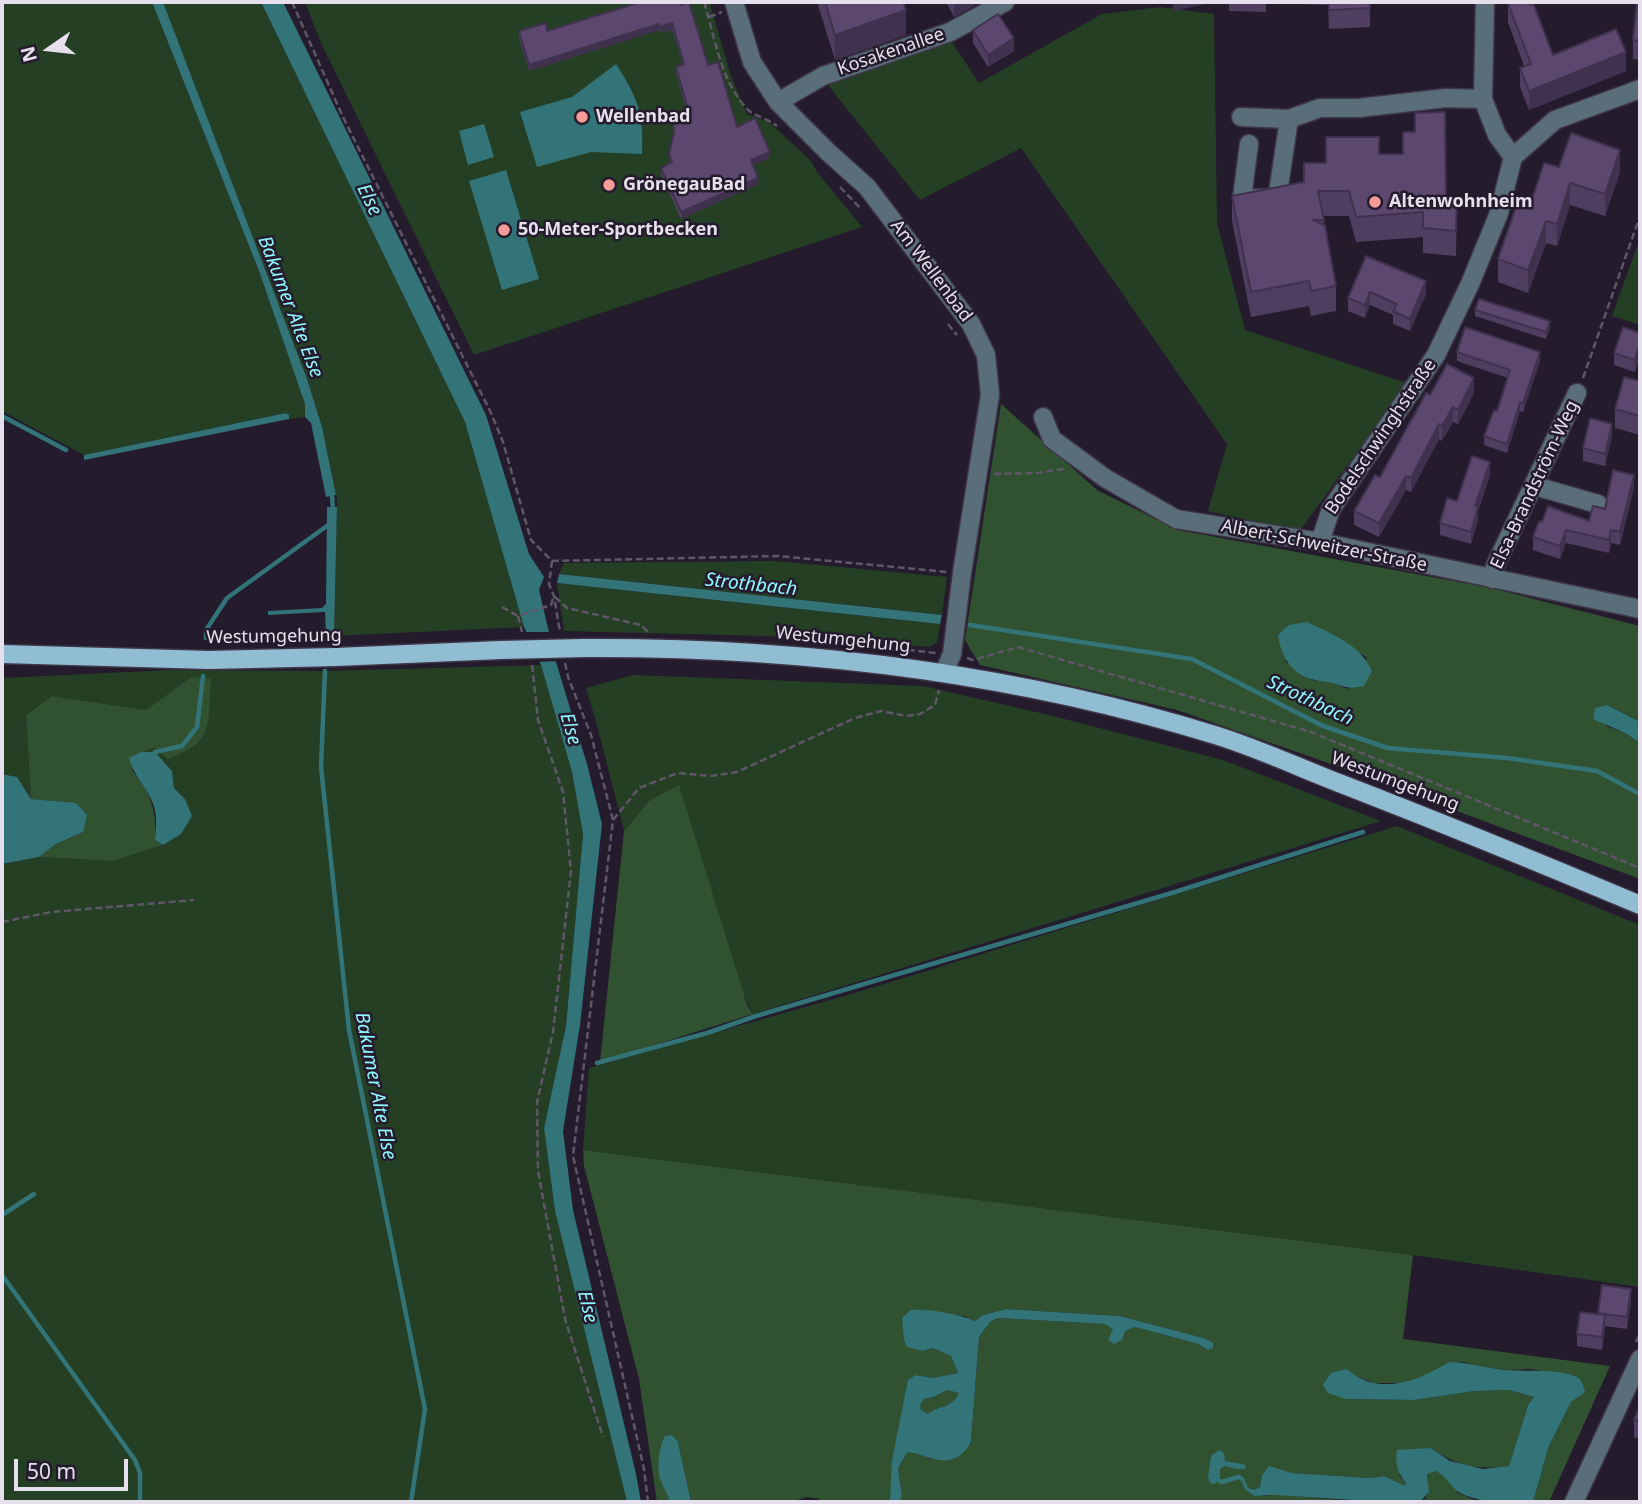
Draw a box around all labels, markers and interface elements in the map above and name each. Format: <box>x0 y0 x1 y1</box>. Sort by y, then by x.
north arrow <box>14 14 84 84</box>
street label: Kosakenallee <box>835 24 947 80</box>
text: N <box>14 43 43 65</box>
place label: Wellenbad <box>596 106 690 128</box>
marker: Wellenbad <box>574 109 590 125</box>
place label: GrönegauBad <box>623 174 745 196</box>
marker: GrönegauBad <box>601 177 617 193</box>
water label: Else <box>352 180 386 220</box>
place label: Altenwohnheim <box>1389 191 1533 213</box>
marker: Altenwohnheim <box>1367 194 1383 210</box>
street label: Am Wellenbad <box>886 216 976 326</box>
place label: 50-Meter-Sportbecken <box>518 219 718 241</box>
marker: 50-Meter-Sportbecken <box>496 222 512 238</box>
water label: Bakumer Alte Else <box>253 233 327 381</box>
street label: Bodelschwinghstraße <box>1321 355 1441 519</box>
street label: Elsa-Brandström-Weg <box>1486 397 1584 573</box>
street label: Albert-Schweitzer-Straße <box>1219 515 1429 577</box>
water label: Strothbach <box>704 569 798 601</box>
street label: Westumgehung <box>775 622 911 658</box>
street label: Westumgehung <box>206 625 342 649</box>
water label: Strothbach <box>1263 671 1357 731</box>
water label: Else <box>555 710 585 748</box>
street label: Westumgehung <box>1328 748 1462 816</box>
water label: Bakumer Alte Else <box>350 1010 400 1162</box>
water label: Else <box>572 1289 602 1325</box>
scale bar <box>18 1444 131 1488</box>
text: 50 m <box>27 1457 76 1485</box>

